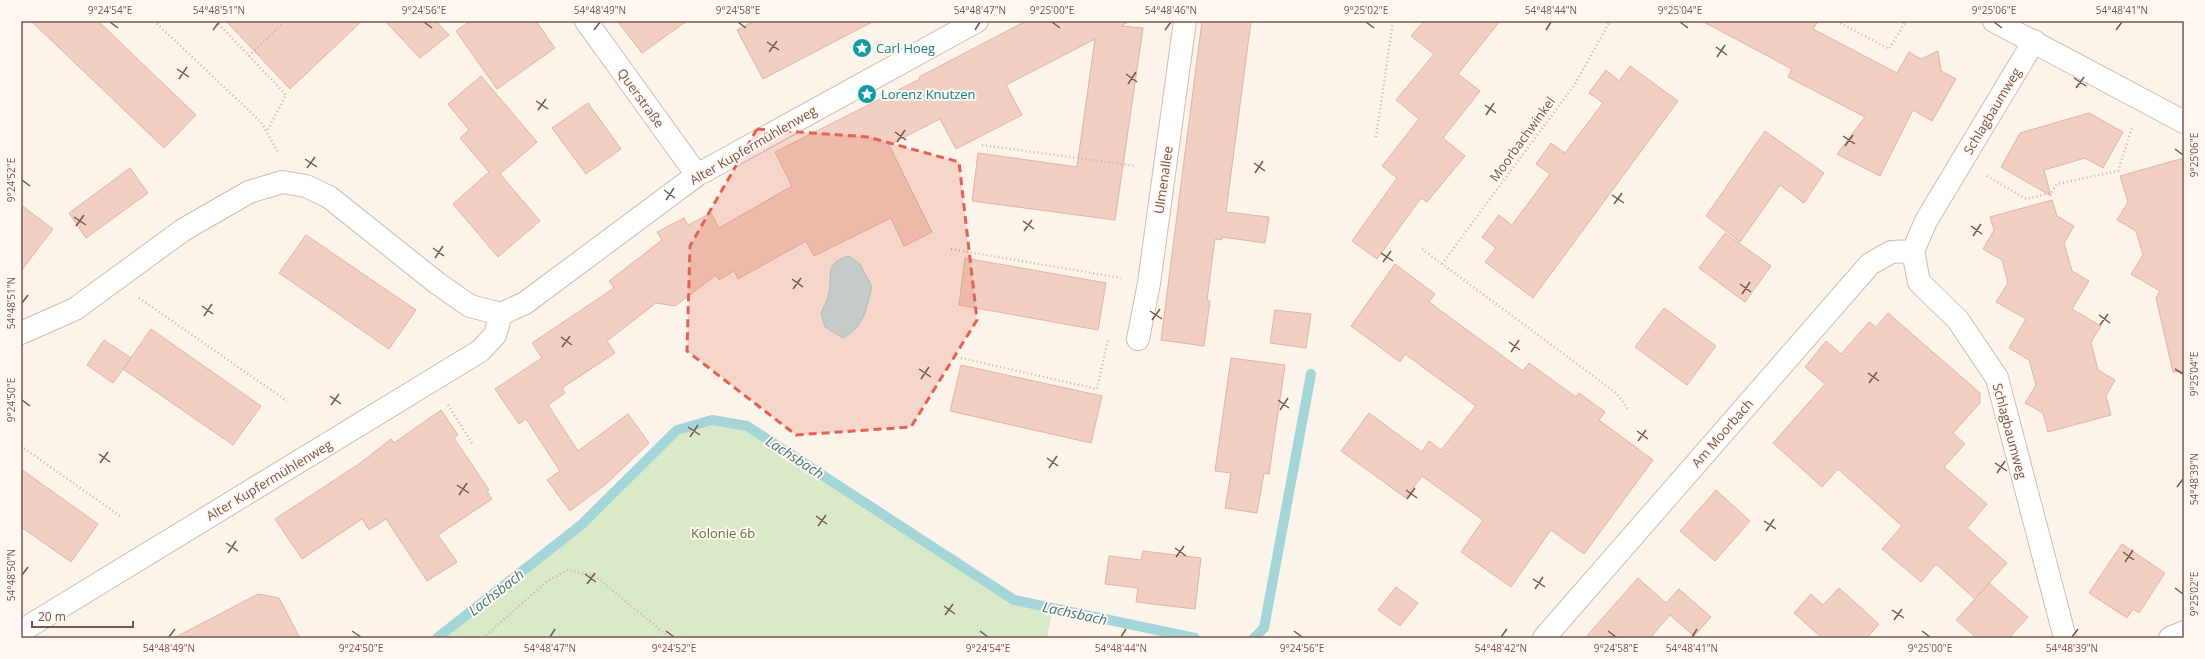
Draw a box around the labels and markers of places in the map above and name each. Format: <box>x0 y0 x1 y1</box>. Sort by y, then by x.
place icon: Carl Hoeg <box>851 37 873 59</box>
place label: Carl Hoeg <box>876 39 935 57</box>
place icon: Lorenz Knutzen <box>856 83 878 105</box>
place label: Lorenz Knutzen <box>881 85 976 103</box>

